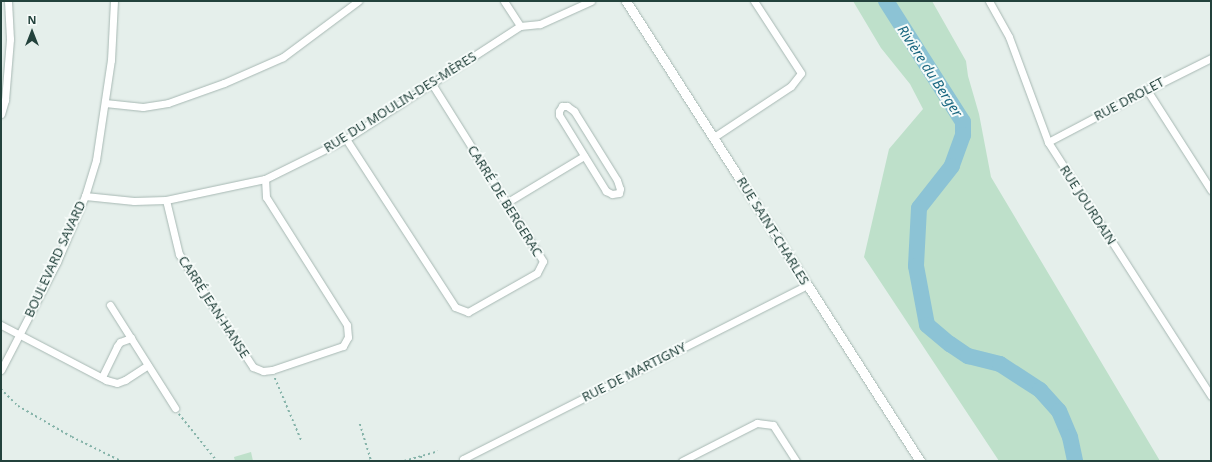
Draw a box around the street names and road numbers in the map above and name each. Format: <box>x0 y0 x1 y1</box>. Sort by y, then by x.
street label: RUE DU MOULIN-DES-MÈRES <box>321 49 479 155</box>
street label: RUE DROLET <box>1091 74 1167 124</box>
street label: CARRÉ DE BERGERAC <box>464 143 546 259</box>
street label: RUE JOURDAIN <box>1057 162 1119 248</box>
street label: RUE SAINT-CHARLES <box>733 174 813 288</box>
street label: BOULEVARD SAVARD <box>21 198 89 320</box>
street label: CARRÉ JEAN-HANSE <box>175 253 253 361</box>
street label: RUE DE MARTIGNY <box>579 339 689 405</box>

